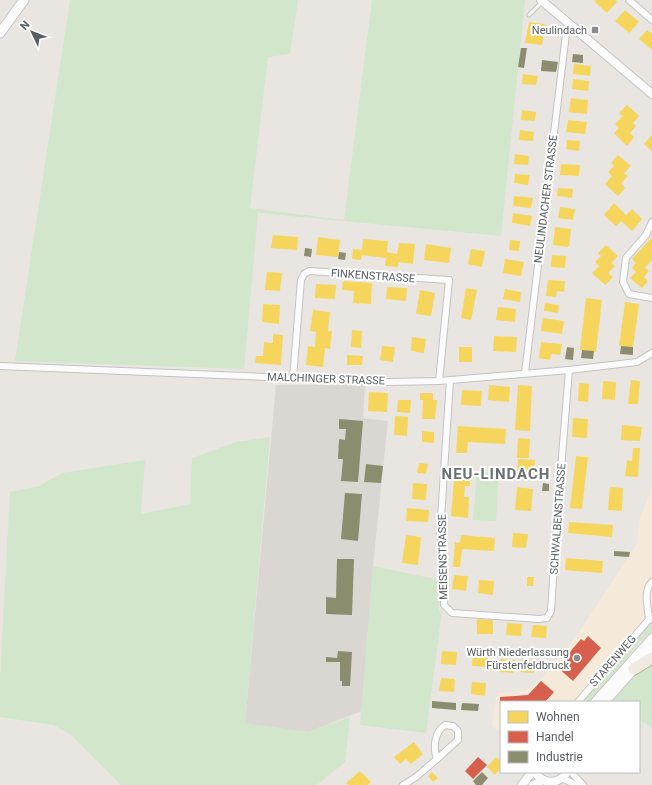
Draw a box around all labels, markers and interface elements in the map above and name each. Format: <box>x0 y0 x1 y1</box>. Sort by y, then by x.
north arrow <box>12 12 52 52</box>
text: N <box>18 18 33 33</box>
place label: Neulindach <box>532 24 587 37</box>
marker: Neulindach <box>590 25 600 35</box>
street label: NEULINDACHER STRASSE <box>532 134 560 264</box>
street label: FINKENSTRASSE <box>331 267 415 285</box>
street label: MALCHINGER STRASSE <box>267 370 385 388</box>
street label: SCHWALBENSTRASSE <box>548 463 568 575</box>
district label: NEU-LINDACH <box>442 465 550 483</box>
street label: MEISENSTRASSE <box>436 514 450 600</box>
street label: STARENWEG <box>587 632 639 690</box>
place label: Würth Niederlassung Fürstenfeldbruck <box>466 646 569 672</box>
marker: Würth Niederlassung Fürstenfeldbruck <box>572 653 582 663</box>
legend <box>500 701 640 773</box>
text: Wohnen <box>536 710 580 724</box>
text: Handel <box>536 730 574 744</box>
text: Industrie <box>536 750 583 764</box>

